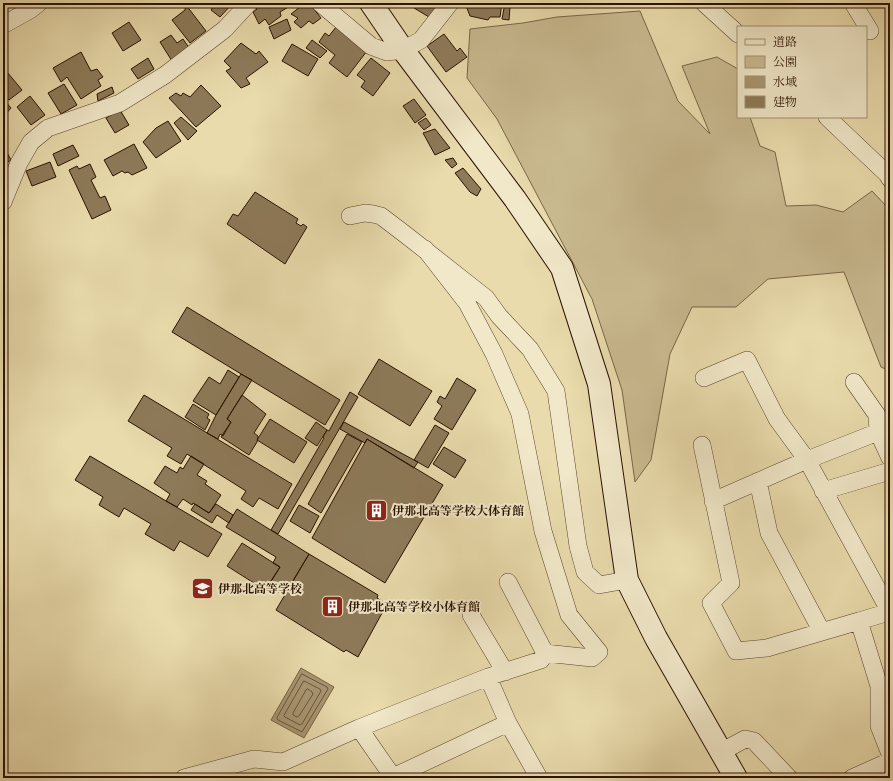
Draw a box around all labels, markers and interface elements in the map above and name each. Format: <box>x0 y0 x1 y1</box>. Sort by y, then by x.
legend <box>737 26 867 118</box>
text: 道路 <box>773 35 797 50</box>
text: 公園 <box>773 55 797 70</box>
text: 水域 <box>773 75 797 90</box>
text: 建物 <box>773 95 797 110</box>
building icon: 伊那北高等学校大体育館 <box>364 498 390 524</box>
place label: 伊那北高等学校大体育館 <box>392 504 524 519</box>
school or university icon: 伊那北高等学校 <box>189 576 215 602</box>
place label: 伊那北高等学校 <box>218 582 302 597</box>
building icon: 伊那北高等学校小体育館 <box>319 594 345 620</box>
place label: 伊那北高等学校小体育館 <box>348 600 480 615</box>

